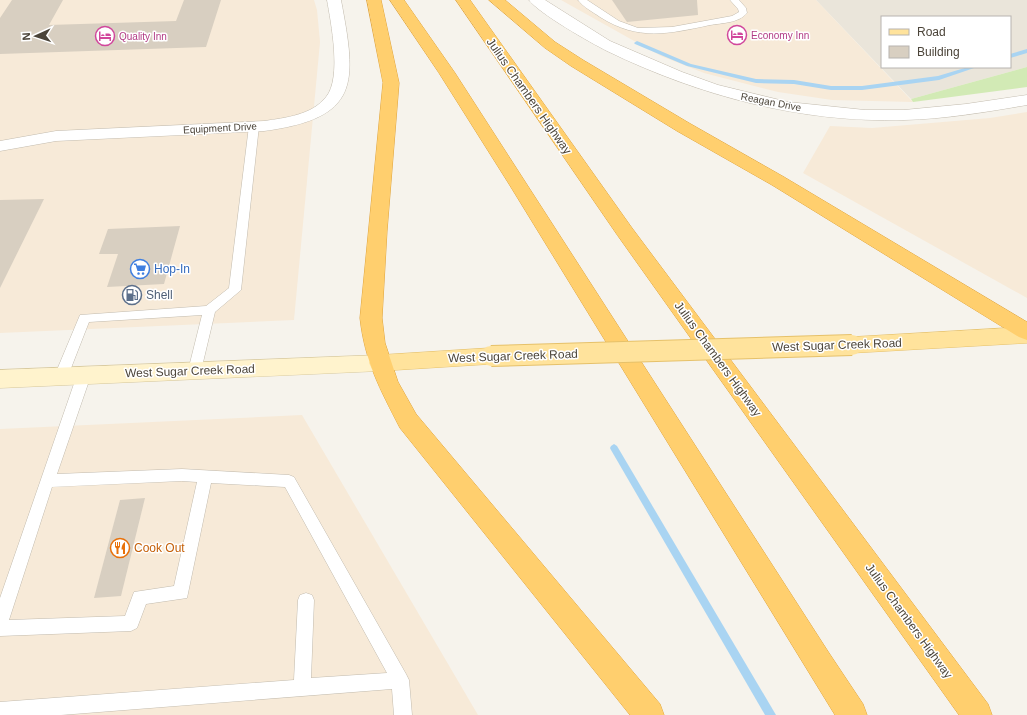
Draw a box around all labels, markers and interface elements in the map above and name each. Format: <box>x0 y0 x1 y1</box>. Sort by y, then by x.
north arrow <box>16 16 56 56</box>
legend <box>881 16 1011 68</box>
hotel icon: Economy Inn <box>726 24 748 46</box>
hotel icon: Quality Inn <box>94 25 116 47</box>
text: Road <box>917 25 946 39</box>
place label: Economy Inn <box>751 30 809 41</box>
place label: Quality Inn <box>119 31 167 42</box>
text: N <box>20 32 32 41</box>
street label: Julius Chambers Highway <box>483 35 575 157</box>
text: Building <box>917 45 960 59</box>
street label: Reagan Drive <box>740 91 802 113</box>
street label: Equipment Drive <box>183 121 258 135</box>
supermarket icon: Hop-In <box>129 258 151 280</box>
place label: Hop-In <box>154 262 190 276</box>
fuel station icon: Shell <box>121 284 143 306</box>
place label: Shell <box>146 288 173 302</box>
street label: Julius Chambers Highway <box>672 299 764 419</box>
street label: West Sugar Creek Road <box>772 336 902 354</box>
street label: West Sugar Creek Road <box>448 347 578 365</box>
street label: West Sugar Creek Road <box>125 362 255 380</box>
restaurant icon: Cook Out <box>109 537 131 559</box>
place label: Cook Out <box>134 541 185 555</box>
street label: Julius Chambers Highway <box>863 561 955 681</box>

